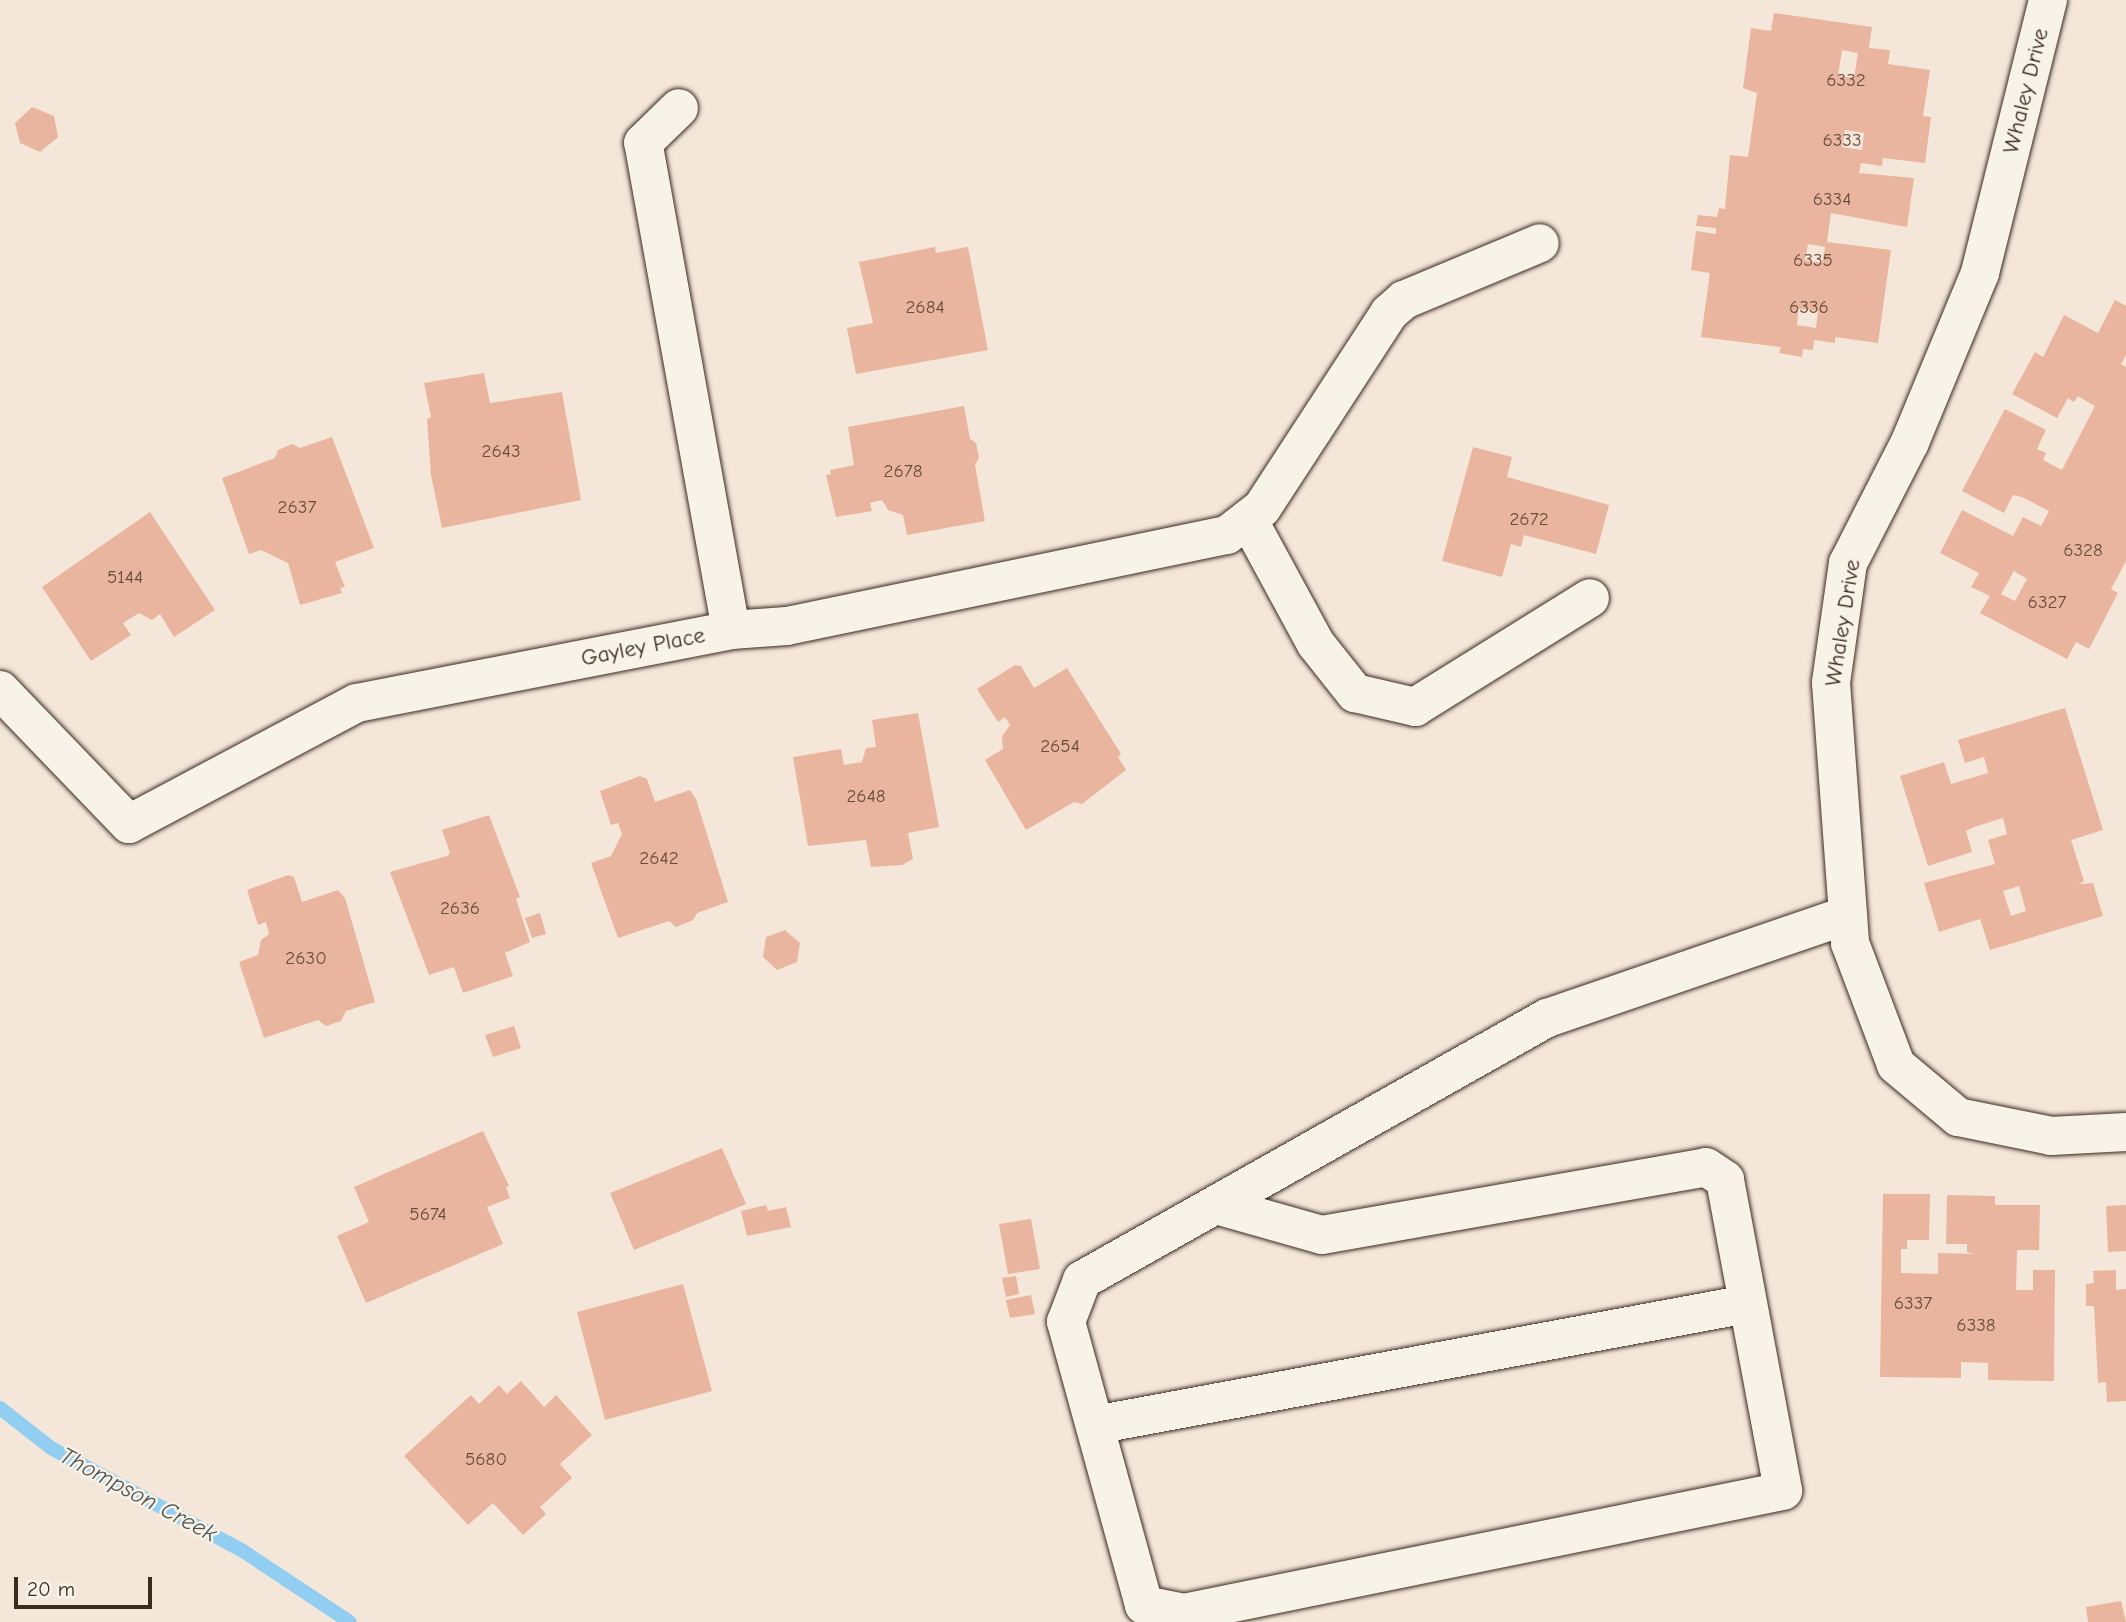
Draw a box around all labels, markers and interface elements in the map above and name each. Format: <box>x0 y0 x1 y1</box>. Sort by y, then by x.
street label: Whaley Drive <box>1997 25 2055 157</box>
house number: 6332 <box>1826 70 1866 92</box>
house number: 6333 <box>1822 130 1862 152</box>
house number: 6334 <box>1813 189 1851 211</box>
house number: 6335 <box>1793 250 1833 272</box>
house number: 2684 <box>905 297 945 319</box>
house number: 6336 <box>1789 297 1829 319</box>
house number: 2643 <box>481 441 521 463</box>
house number: 2678 <box>884 461 922 483</box>
house number: 2637 <box>278 497 316 519</box>
house number: 2672 <box>1509 509 1549 531</box>
house number: 6328 <box>2063 540 2103 562</box>
street label: Whaley Drive <box>1819 558 1867 688</box>
house number: 5144 <box>107 567 143 589</box>
house number: 6327 <box>2028 592 2066 614</box>
street label: Gayley Place <box>579 621 707 673</box>
house number: 2654 <box>1040 736 1080 758</box>
house number: 2648 <box>846 786 886 808</box>
house number: 2642 <box>639 848 679 870</box>
house number: 2636 <box>440 898 480 920</box>
house number: 2630 <box>285 948 327 970</box>
house number: 5674 <box>409 1204 447 1226</box>
house number: 6337 <box>1894 1293 1932 1315</box>
house number: 6338 <box>1956 1315 1996 1337</box>
water label: Thompson Creek <box>54 1441 222 1549</box>
house number: 5680 <box>465 1449 507 1471</box>
scale bar <box>18 1562 156 1606</box>
text: 20 m <box>27 1577 75 1601</box>

